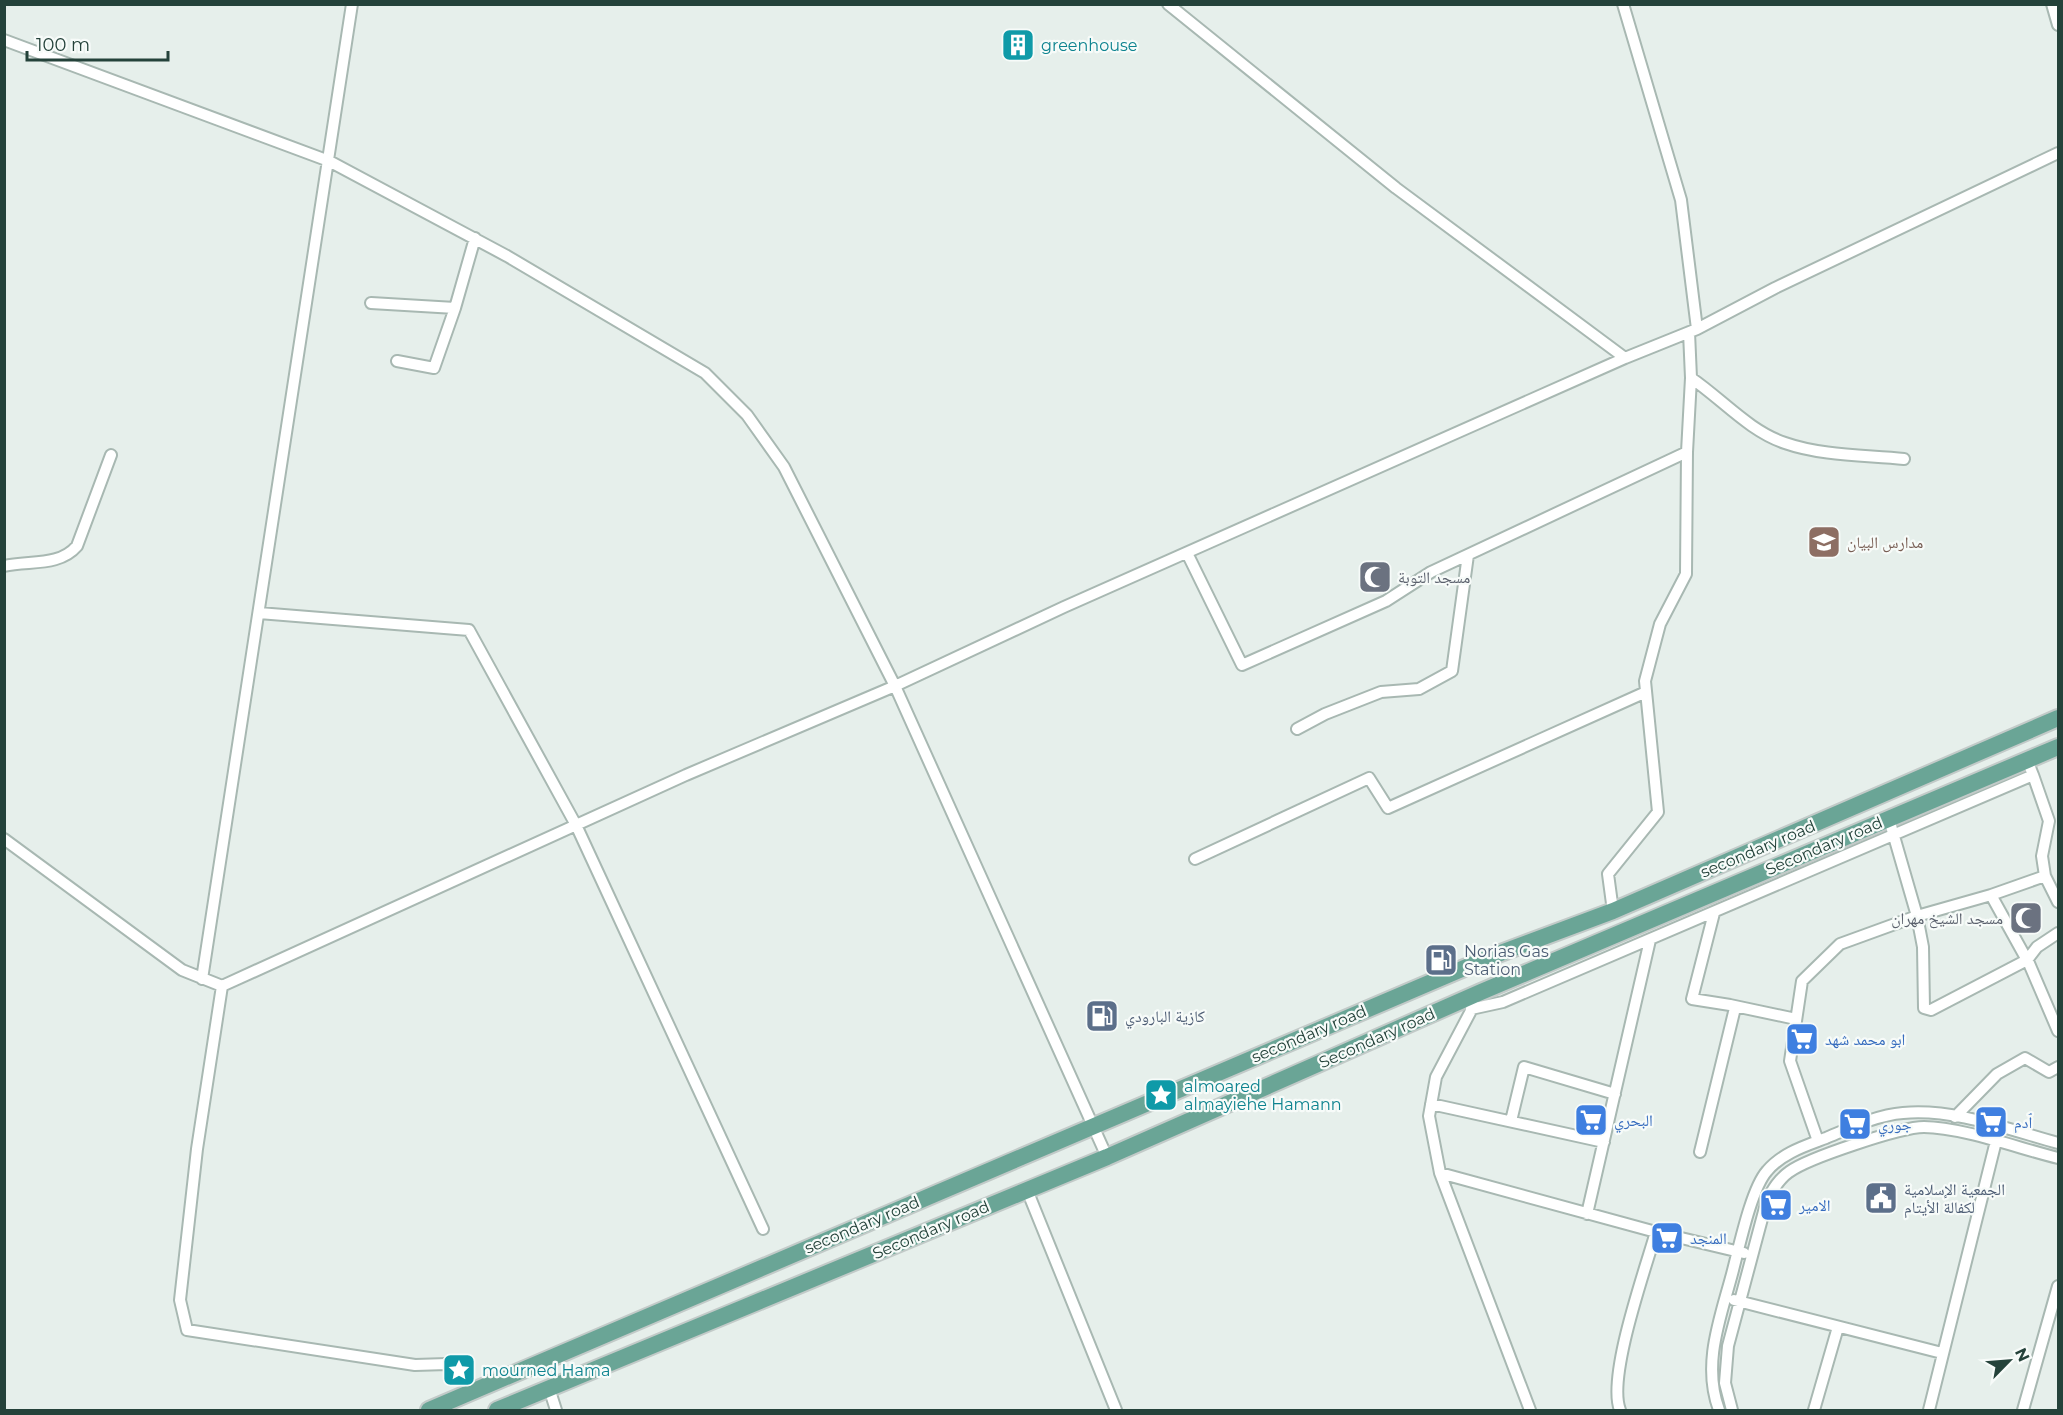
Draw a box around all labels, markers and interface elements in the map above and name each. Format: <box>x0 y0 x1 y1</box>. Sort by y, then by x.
scale bar <box>27 24 168 62</box>
building icon: greenhouse <box>1000 27 1036 63</box>
text: 100 m <box>36 34 90 56</box>
place label: greenhouse <box>1041 36 1137 55</box>
school or university icon: مدارس البيان <box>1806 524 1842 560</box>
place label: مدارس البيان <box>1847 533 1923 553</box>
mosque icon: مسجد التوبة <box>1357 559 1393 595</box>
place label: مسجد التوبة <box>1398 568 1470 587</box>
street label: Secondary road <box>1763 813 1885 879</box>
street label: secondary road <box>1698 816 1818 882</box>
mosque icon: مسجد الشيخ مهران <box>2008 900 2044 936</box>
place label: مسجد الشيخ مهران <box>1891 909 2003 929</box>
fuel station icon: Norias Gas Station <box>1423 942 1459 978</box>
place label: Norias Gas Station <box>1464 942 1549 979</box>
fuel station icon: كازية البارودي <box>1084 998 1120 1034</box>
street label: secondary road <box>1249 1001 1369 1067</box>
street label: Secondary road <box>1316 1004 1438 1072</box>
place label: كازية البارودي <box>1125 1007 1205 1029</box>
supermarket icon: ابو محمد شهد <box>1784 1021 1820 1057</box>
place label: ابو محمد شهد <box>1825 1030 1905 1049</box>
place icon: almoared almayiehe Hamann <box>1143 1077 1179 1113</box>
place label: almoared almayiehe Hamann <box>1184 1077 1342 1114</box>
supermarket icon: البحري <box>1573 1102 1609 1138</box>
supermarket icon: ٱدم <box>1973 1104 2009 1140</box>
supermarket icon: جوري <box>1837 1106 1873 1142</box>
place label: البحري <box>1614 1111 1653 1133</box>
place label: ٱدم <box>2014 1113 2033 1133</box>
place label: جوري <box>1878 1115 1912 1137</box>
public building icon: الجمعية الإسلامية لكفالة الأيتام <box>1863 1180 1899 1216</box>
place label: الجمعية الإسلامية لكفالة الأيتام <box>1904 1180 2005 1218</box>
supermarket icon: الامير <box>1758 1187 1794 1223</box>
street label: secondary road <box>802 1192 922 1258</box>
place label: الامير <box>1798 1196 1831 1215</box>
street label: Secondary road <box>870 1197 992 1263</box>
supermarket icon: المنجد <box>1649 1220 1685 1256</box>
place label: المنجد <box>1690 1229 1727 1248</box>
north arrow <box>1979 1331 2039 1391</box>
text: N <box>2011 1345 2033 1365</box>
place icon: mourned Hama <box>441 1352 477 1388</box>
place label: mourned Hama <box>482 1361 610 1380</box>

